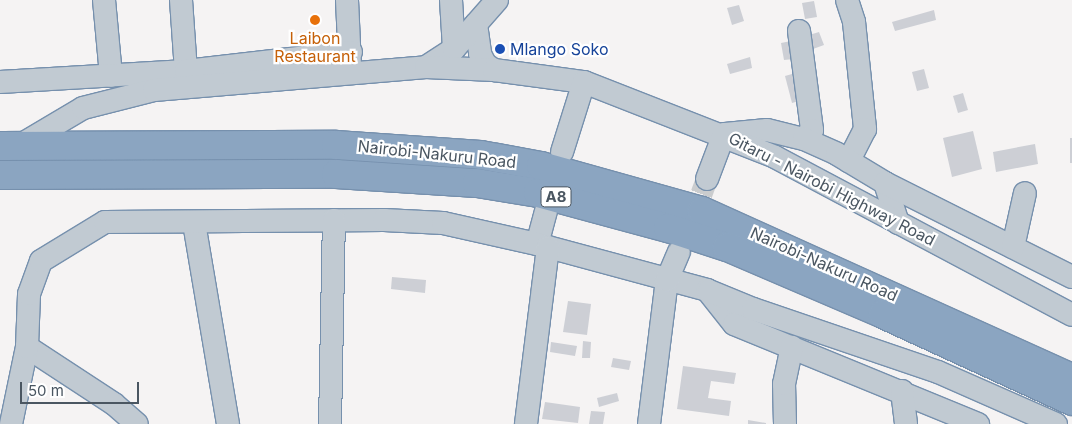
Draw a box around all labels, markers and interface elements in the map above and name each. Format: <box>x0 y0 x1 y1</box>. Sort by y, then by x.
marker: Laibon Restaurant <box>309 14 321 26</box>
place label: Laibon Restaurant <box>274 28 356 66</box>
place label: Mlango Soko <box>510 39 609 59</box>
marker: Mlango Soko <box>494 43 506 55</box>
street label: Gitaru - Nairobi Highway Road <box>725 128 939 250</box>
street label: Nairobi-Nakuru Road <box>357 136 517 172</box>
road number: A8 <box>540 184 572 210</box>
street label: Nairobi-Nakuru Road <box>747 223 901 305</box>
scale bar <box>22 372 141 404</box>
text: 50 m <box>28 381 64 400</box>

